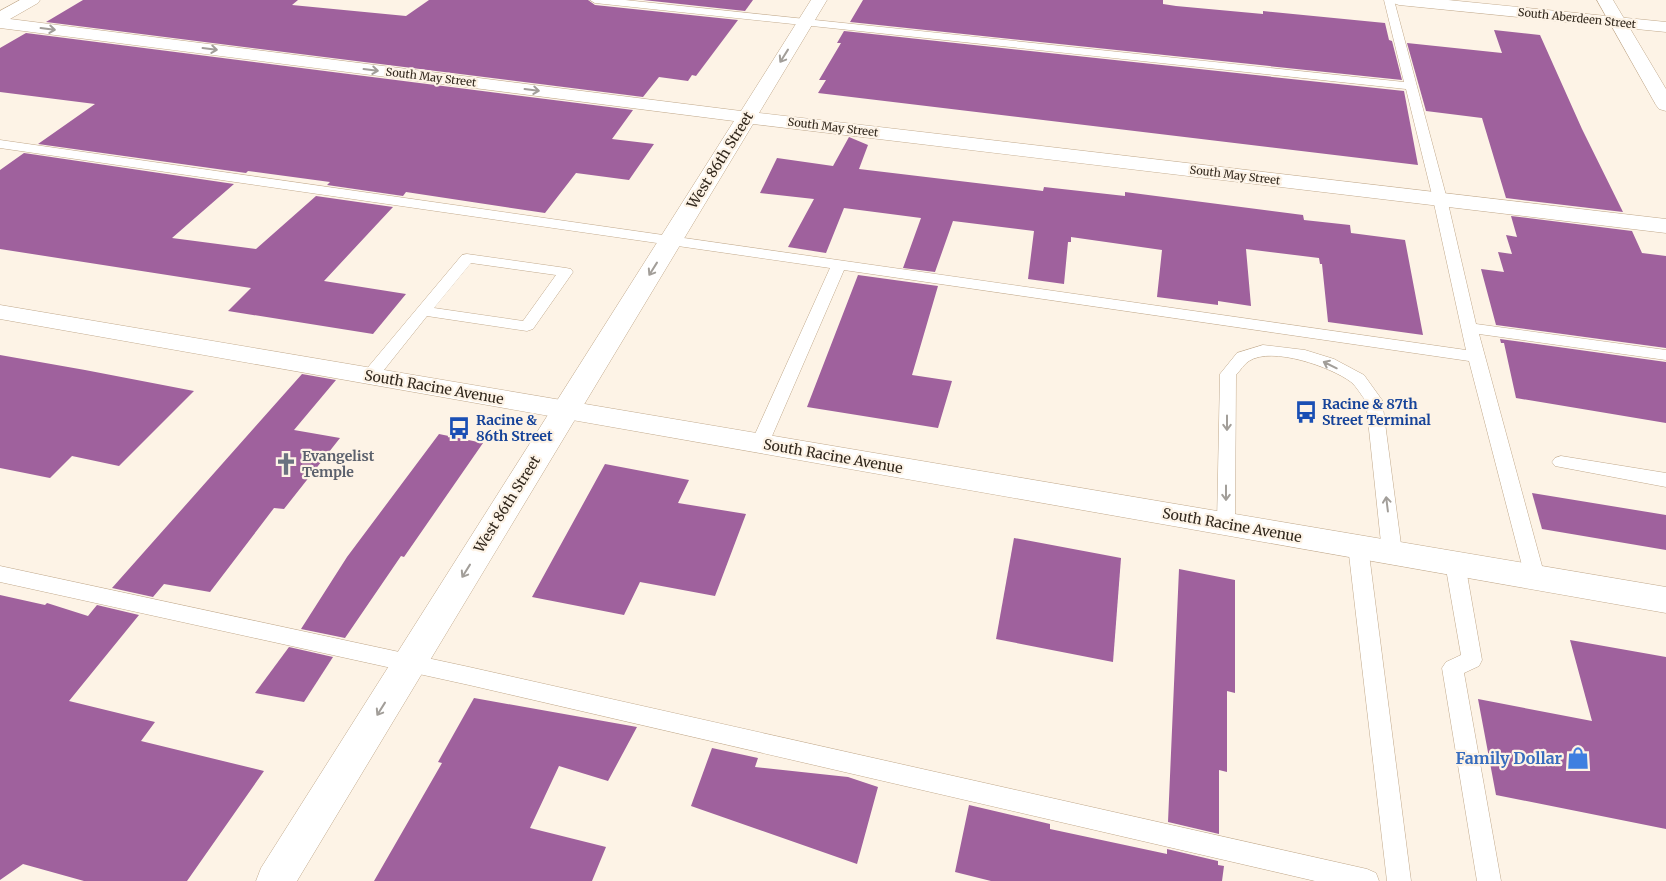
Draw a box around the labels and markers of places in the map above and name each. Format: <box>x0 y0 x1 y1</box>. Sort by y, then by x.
place label: Racine & 87th Street Terminal <box>1322 395 1431 429</box>
bus stop icon: Racine & 87th Street Terminal <box>1293 399 1319 425</box>
place label: Racine & 86th Street <box>476 411 553 445</box>
bus stop icon: Racine & 86th Street <box>446 415 472 441</box>
place label: Evangelist Temple <box>302 447 375 481</box>
church icon: Evangelist Temple <box>273 451 299 477</box>
shop icon: Family Dollar <box>1565 745 1591 771</box>
place label: Family Dollar <box>1455 748 1563 768</box>

